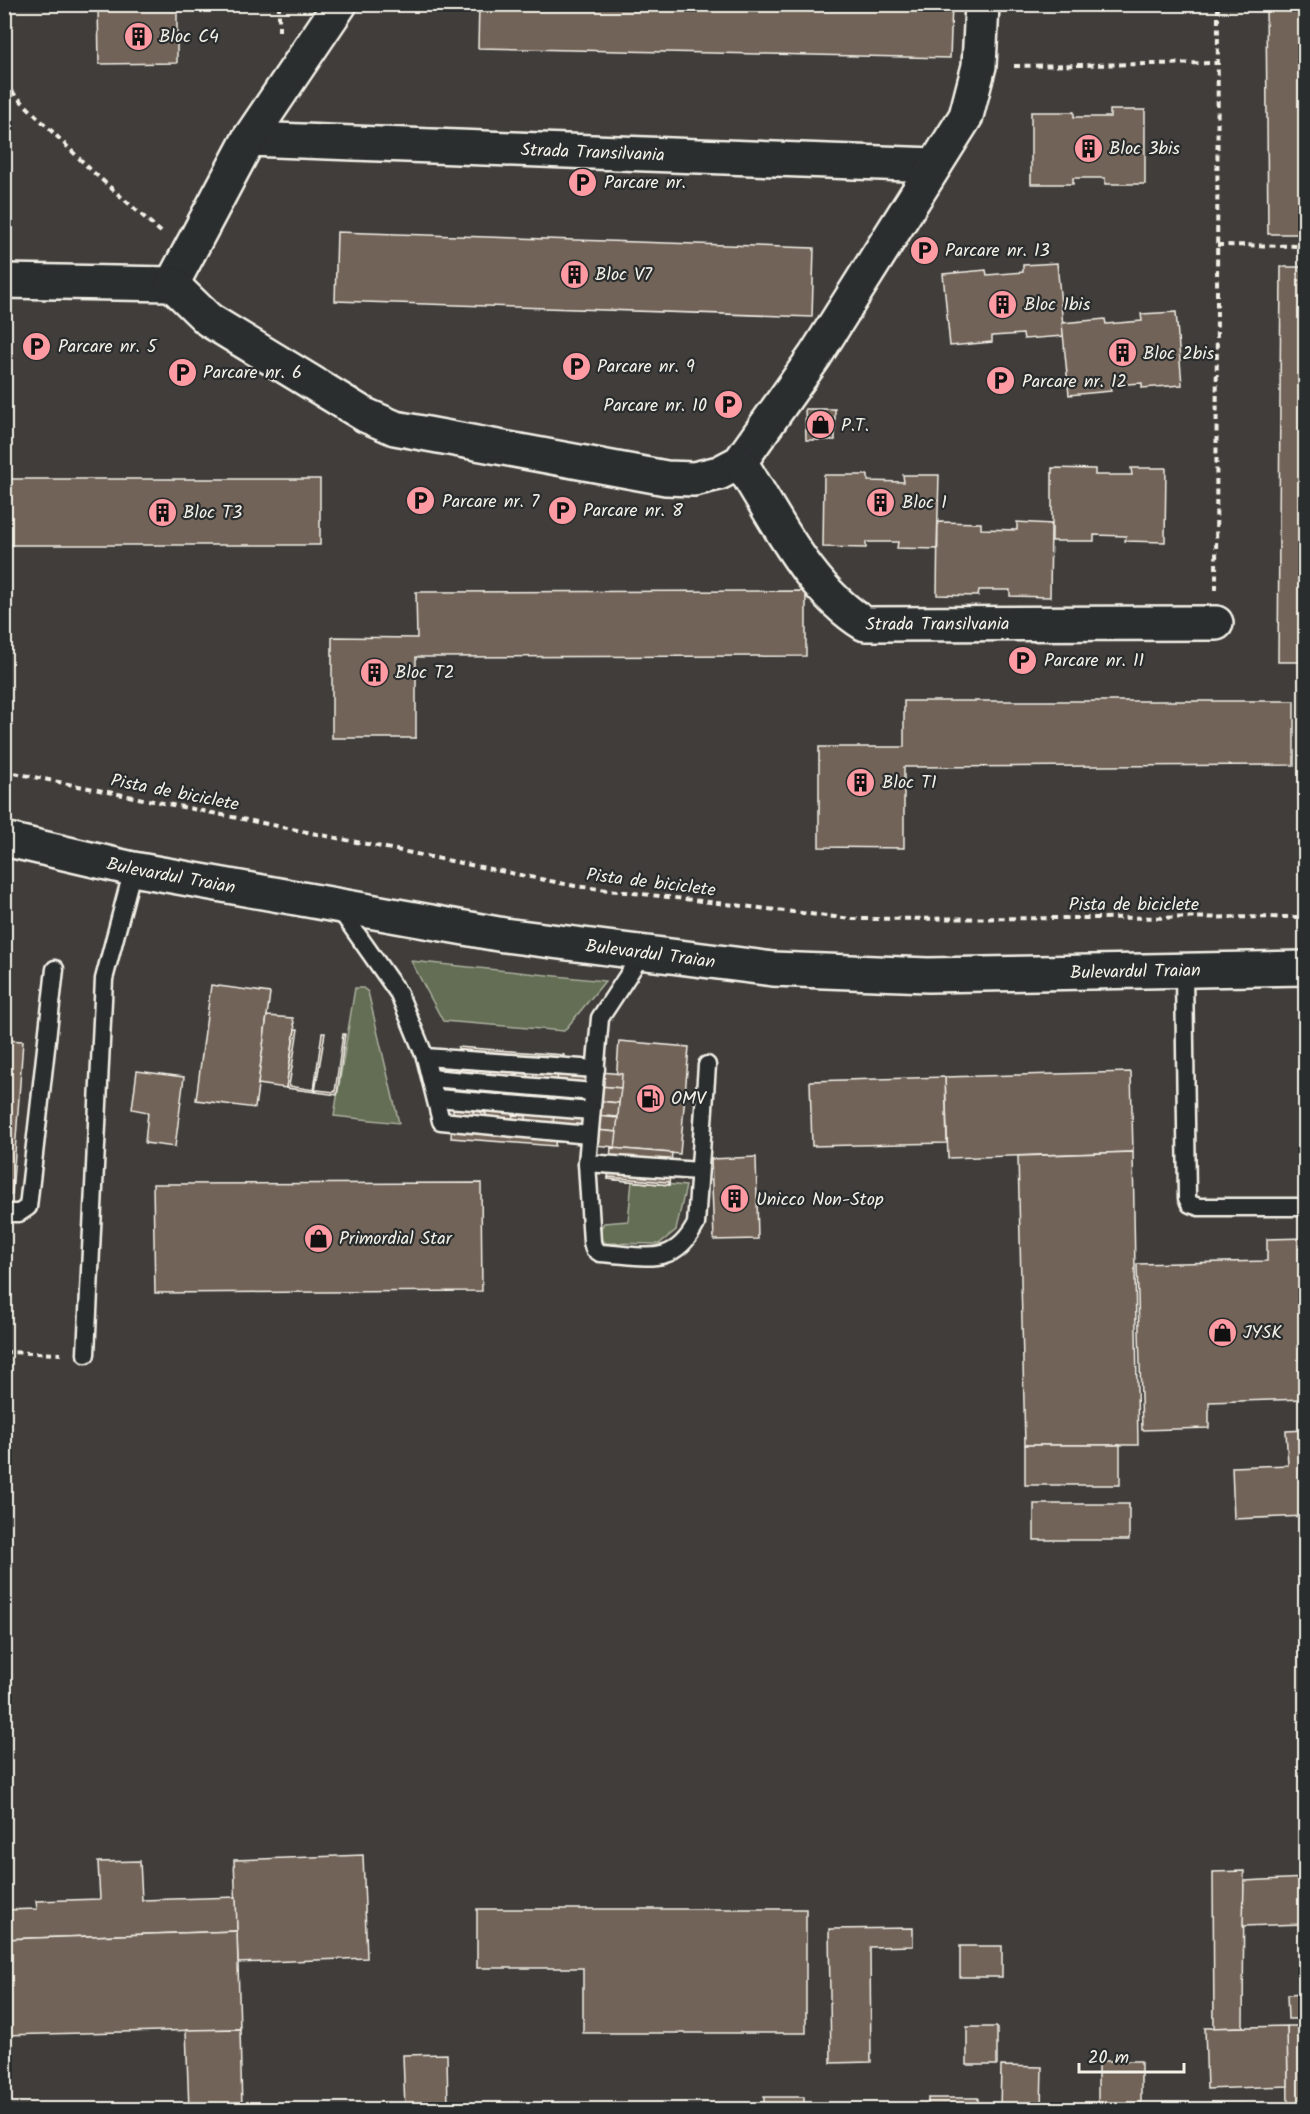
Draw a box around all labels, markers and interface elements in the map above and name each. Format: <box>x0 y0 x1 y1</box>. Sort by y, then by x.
building icon: Bloc C4 <box>122 20 154 52</box>
place label: Bloc C4 <box>159 23 219 52</box>
building icon: Bloc 3bis <box>1072 132 1104 164</box>
place label: Bloc 3bis <box>1109 135 1180 164</box>
street label: Strada Transilvania <box>520 136 665 171</box>
parking icon: Parcare nr. <box>567 166 599 198</box>
place label: Parcare nr. <box>604 169 686 198</box>
parking icon: Parcare nr. 13 <box>908 234 940 266</box>
place label: Parcare nr. 13 <box>945 237 1050 266</box>
building icon: Bloc V7 <box>558 258 590 290</box>
place label: Bloc V7 <box>595 261 653 290</box>
building icon: Bloc 1bis <box>987 288 1019 320</box>
place label: Bloc 1bis <box>1024 291 1091 320</box>
parking icon: Parcare nr. 5 <box>21 330 53 362</box>
place label: Parcare nr. 5 <box>58 333 158 362</box>
building icon: Bloc 2bis <box>1106 337 1138 369</box>
place label: Bloc 2bis <box>1143 340 1214 369</box>
parking icon: Parcare nr. 9 <box>560 350 592 382</box>
place label: Parcare nr. 9 <box>597 353 695 382</box>
parking icon: Parcare nr. 6 <box>166 356 198 388</box>
place label: Parcare nr. 6 <box>203 359 302 388</box>
parking icon: Parcare nr. 12 <box>985 365 1017 397</box>
place label: Parcare nr. 12 <box>1022 368 1127 397</box>
parking icon: Parcare nr. 10 <box>712 389 744 421</box>
place label: Parcare nr. 10 <box>603 392 707 421</box>
shop icon: P.T. <box>804 409 836 441</box>
place label: P.T. <box>841 412 869 441</box>
parking icon: Parcare nr. 7 <box>405 485 437 517</box>
building icon: Bloc 1 <box>865 486 897 518</box>
place label: Parcare nr. 7 <box>442 488 540 517</box>
place label: Bloc 1 <box>902 489 947 518</box>
parking icon: Parcare nr. 8 <box>546 494 578 526</box>
building icon: Bloc T3 <box>146 496 178 528</box>
place label: Parcare nr. 8 <box>583 497 683 526</box>
place label: Bloc T3 <box>183 499 242 528</box>
street label: Strada Transilvania <box>865 611 1010 640</box>
parking icon: Parcare nr. 11 <box>1007 644 1039 676</box>
place label: Parcare nr. 11 <box>1044 647 1144 676</box>
building icon: Bloc T2 <box>358 656 390 688</box>
place label: Bloc T2 <box>395 659 454 688</box>
building icon: Bloc T1 <box>845 766 877 798</box>
street label: Pista de biciclete <box>108 767 241 820</box>
place label: Bloc T1 <box>882 769 937 798</box>
street label: Bulevardul Traian <box>103 850 237 903</box>
street label: Pista de biciclete <box>584 861 717 906</box>
street label: Pista de biciclete <box>1069 891 1199 920</box>
street label: Bulevardul Traian <box>584 932 717 978</box>
street label: Bulevardul Traian <box>1070 957 1201 988</box>
fuel station icon: OMV <box>634 1082 666 1114</box>
place label: OMV <box>671 1085 707 1114</box>
building icon: Unicco Non-Stop <box>719 1183 751 1215</box>
place label: Unicco Non-Stop <box>756 1186 884 1215</box>
shop icon: Primordial Star <box>302 1222 334 1254</box>
place label: Primordial Star <box>339 1225 453 1254</box>
shop icon: JYSK <box>1206 1316 1238 1348</box>
place label: JYSK <box>1243 1319 1282 1348</box>
scale bar <box>1079 2036 1184 2074</box>
text: 20 m <box>1088 2044 1129 2073</box>

